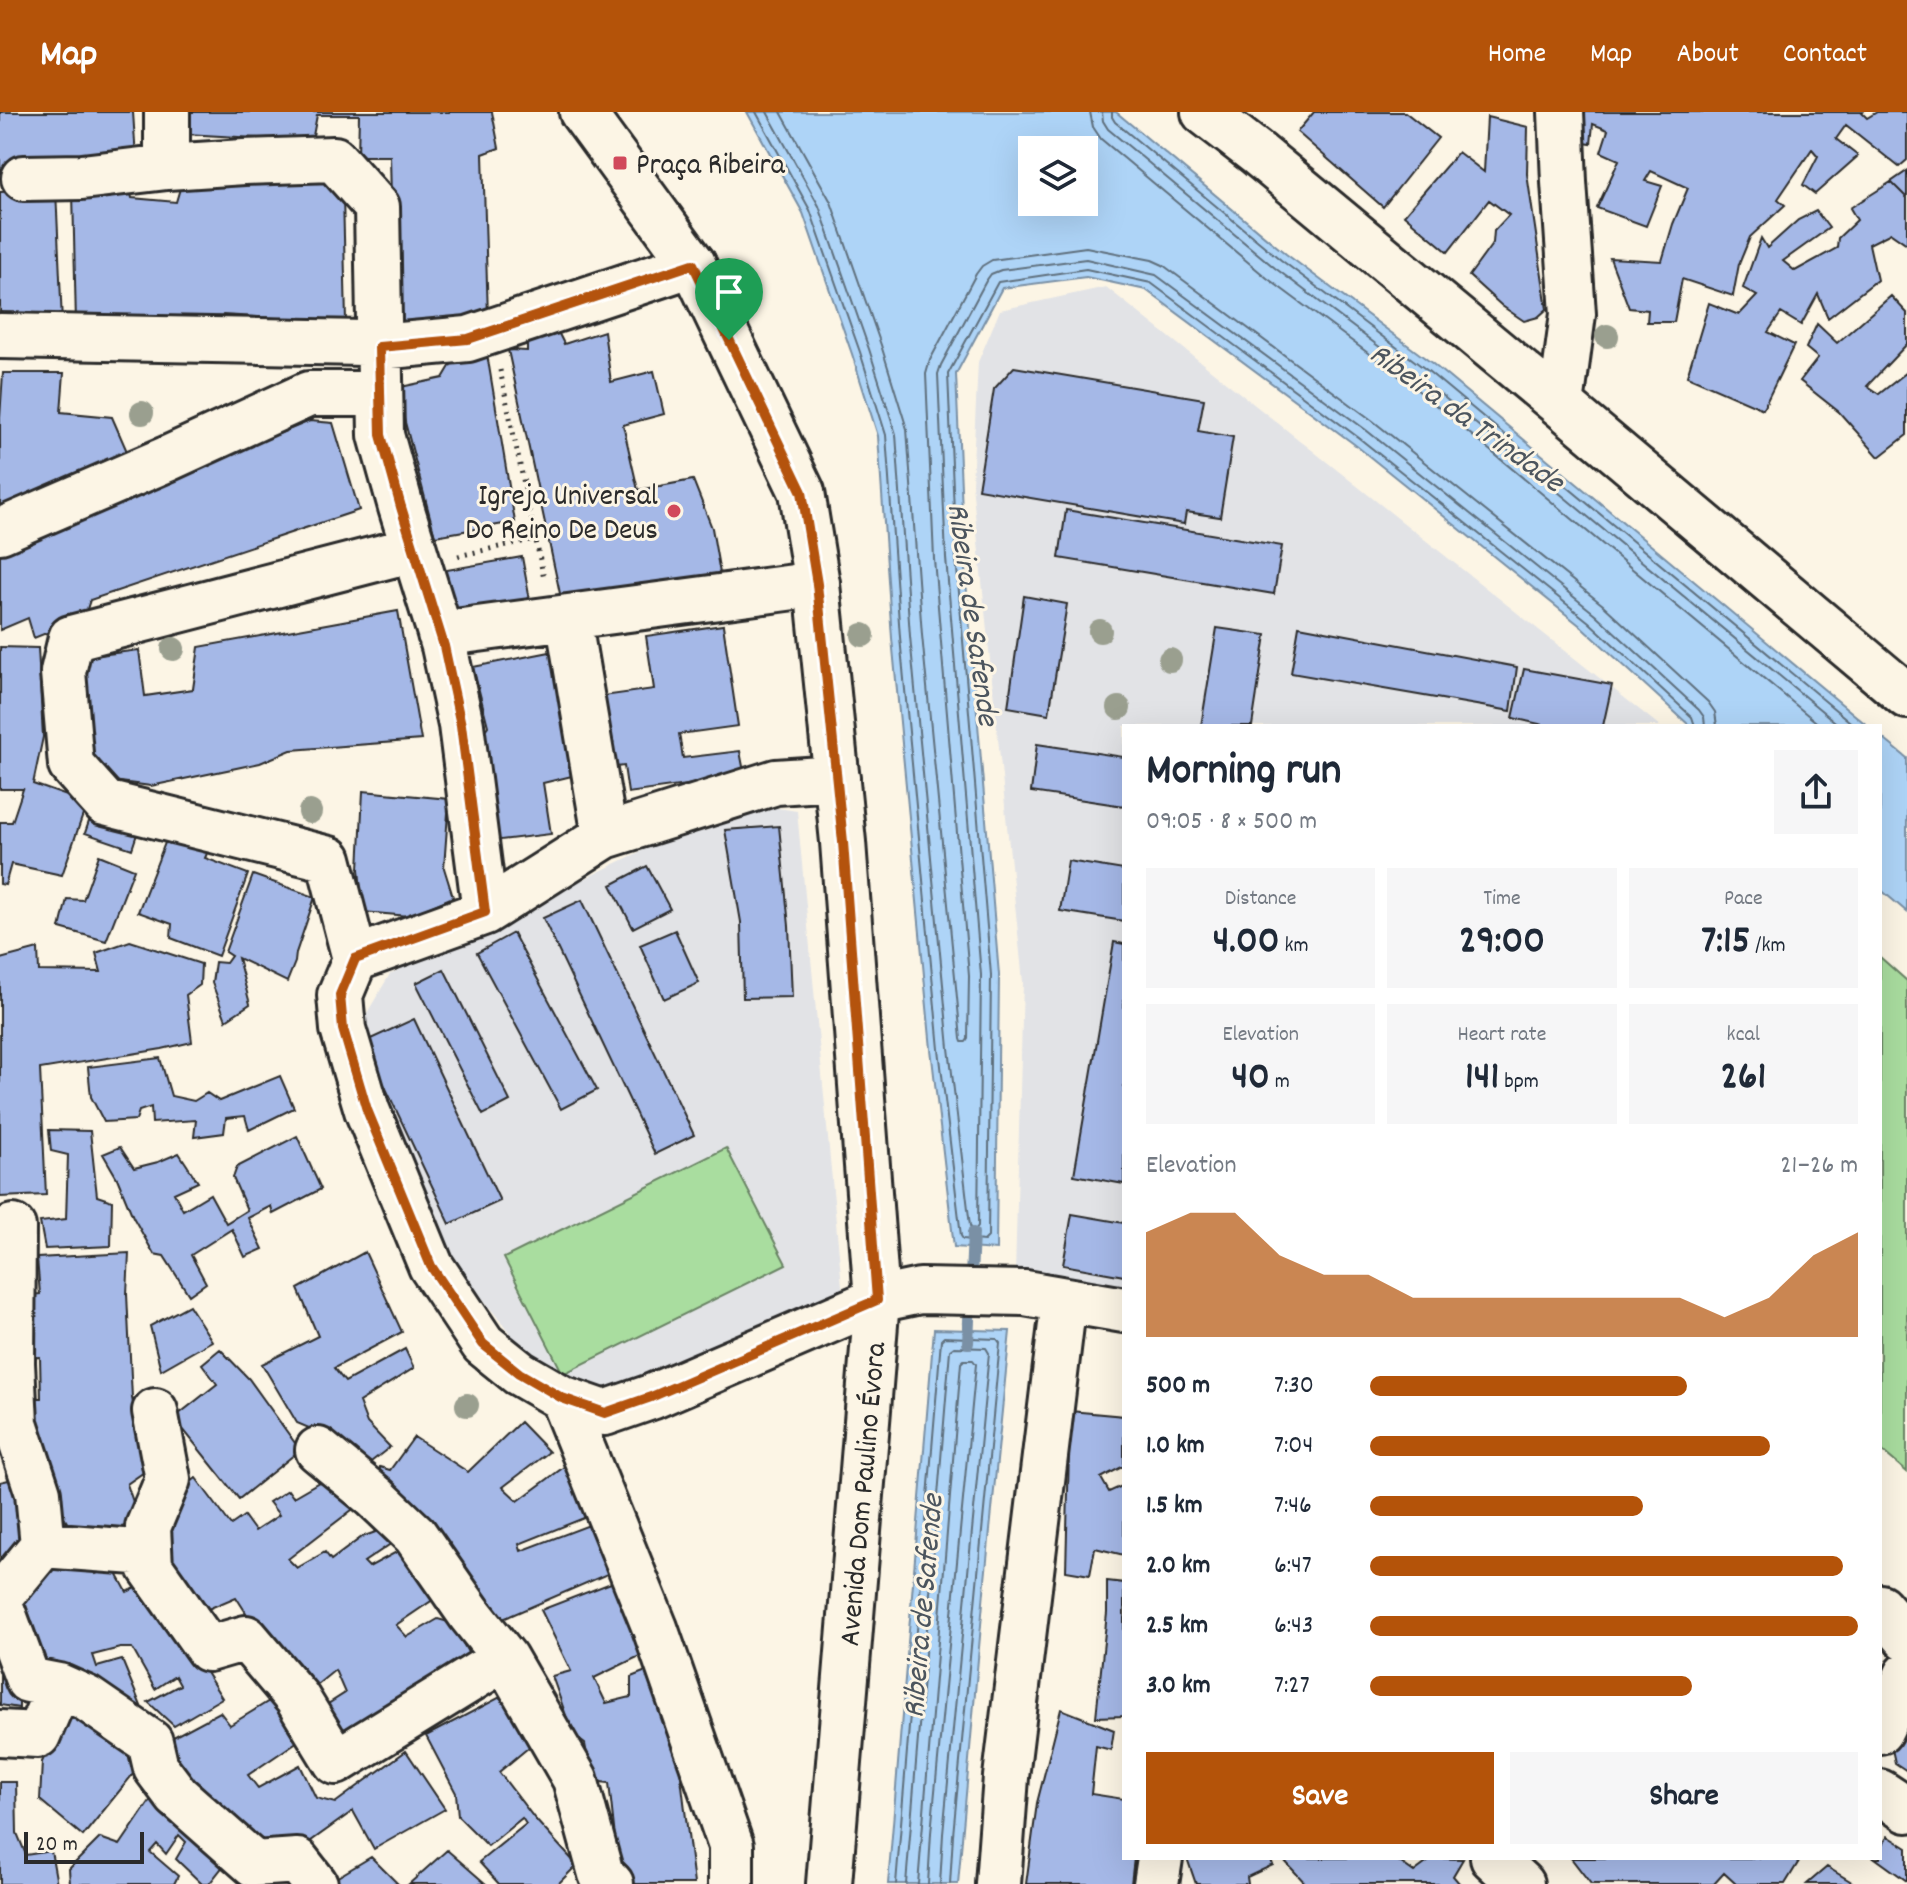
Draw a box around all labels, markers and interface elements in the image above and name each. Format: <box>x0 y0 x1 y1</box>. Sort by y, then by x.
text: Map <box>40 29 98 84</box>
text: Home <box>1488 36 1546 76</box>
text: Map <box>1590 36 1632 76</box>
text: About <box>1676 36 1739 76</box>
text: Contact <box>1783 36 1867 76</box>
map controls <box>1018 136 1098 216</box>
button: layers <box>1018 136 1098 216</box>
place label: Praça Ribeira <box>636 146 786 189</box>
marker: Praça Ribeira <box>611 154 629 172</box>
pin <box>695 258 763 340</box>
icon: arrive <box>707 270 751 314</box>
water label: Ribeira da Trindade <box>1358 333 1574 508</box>
place label: Igreja Universal Do Reino De Deus <box>465 477 658 554</box>
water label: Ribeira de Safende <box>932 500 1009 731</box>
marker: Igreja Universal Do Reino De Deus <box>665 502 683 520</box>
text: Morning run <box>1146 742 1341 805</box>
button: share <box>1774 750 1858 834</box>
text: 09:05 · 8 × 500 m <box>1146 804 1317 841</box>
text: Distance <box>1225 884 1297 915</box>
text: Time <box>1483 884 1521 915</box>
text: Pace <box>1724 884 1763 915</box>
text: 4.00 <box>1213 915 1279 972</box>
text: 29:00 <box>1459 915 1545 972</box>
text: 7:15 <box>1701 915 1750 972</box>
text: km <box>1279 931 1309 962</box>
text: /km <box>1750 931 1786 962</box>
text: Elevation <box>1222 1020 1299 1051</box>
text: Heart rate <box>1458 1020 1546 1051</box>
text: kcal <box>1727 1020 1760 1051</box>
text: 40 <box>1231 1051 1270 1108</box>
text: 141 <box>1465 1051 1499 1108</box>
text: 261 <box>1720 1051 1766 1108</box>
text: m <box>1270 1067 1290 1098</box>
text: bpm <box>1499 1067 1539 1098</box>
text: Elevation <box>1146 1148 1236 1185</box>
text: 21–26 m <box>1780 1148 1858 1185</box>
street label: Avenida Dom Paulino Évora <box>831 1340 900 1648</box>
text: 500 m <box>1146 1368 1210 1405</box>
text: 7:30 <box>1274 1368 1314 1405</box>
text: 1.0 km <box>1146 1428 1205 1465</box>
text: 7:04 <box>1274 1428 1313 1465</box>
text: 1.5 km <box>1146 1488 1203 1525</box>
text: 7:46 <box>1274 1488 1312 1525</box>
water label: Ribeira de Safende <box>893 1491 959 1720</box>
text: 2.0 km <box>1146 1548 1210 1585</box>
text: 6:47 <box>1274 1548 1312 1585</box>
text: 2.5 km <box>1146 1608 1208 1645</box>
text: 6:43 <box>1274 1608 1313 1645</box>
text: 3.0 km <box>1146 1668 1211 1705</box>
text: 7:27 <box>1274 1668 1310 1705</box>
button: Save <box>1146 1752 1494 1844</box>
button: Share <box>1510 1752 1858 1844</box>
scale bar <box>24 1828 144 1864</box>
text: 20 m <box>36 1830 78 1861</box>

